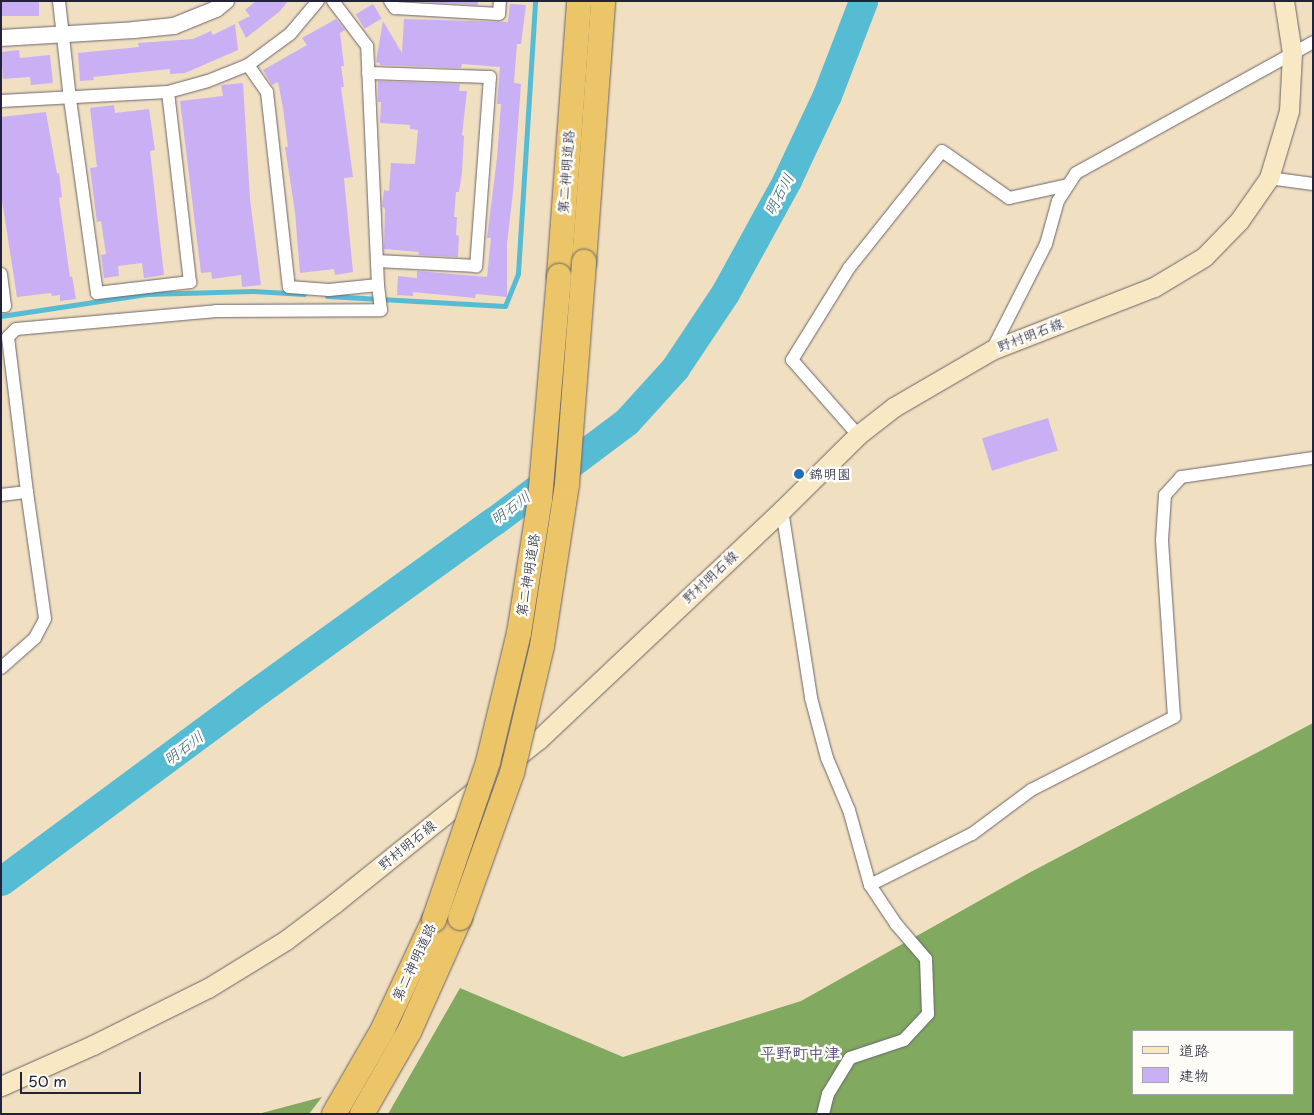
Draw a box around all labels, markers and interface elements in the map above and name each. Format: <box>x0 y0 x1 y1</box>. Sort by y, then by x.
street label: 第二神明道路 <box>555 130 577 214</box>
water label: 明石川 <box>759 170 797 218</box>
street label: 野村明石線 <box>994 315 1066 355</box>
place label: 錦明園 <box>809 466 851 482</box>
marker: 錦明園 <box>793 468 805 480</box>
water label: 明石川 <box>487 486 533 528</box>
street label: 第二神明道路 <box>513 532 543 618</box>
street label: 野村明石線 <box>679 547 741 607</box>
water label: 明石川 <box>160 726 206 768</box>
street label: 野村明石線 <box>375 816 439 874</box>
street label: 第二神明道路 <box>389 920 439 1004</box>
legend <box>1132 1030 1294 1095</box>
text: 道路 <box>1179 1038 1209 1061</box>
district label: 平野町中津 <box>760 1042 840 1062</box>
scale bar <box>22 1062 144 1094</box>
text: 建物 <box>1179 1063 1209 1086</box>
text: 50 m <box>28 1069 67 1092</box>

